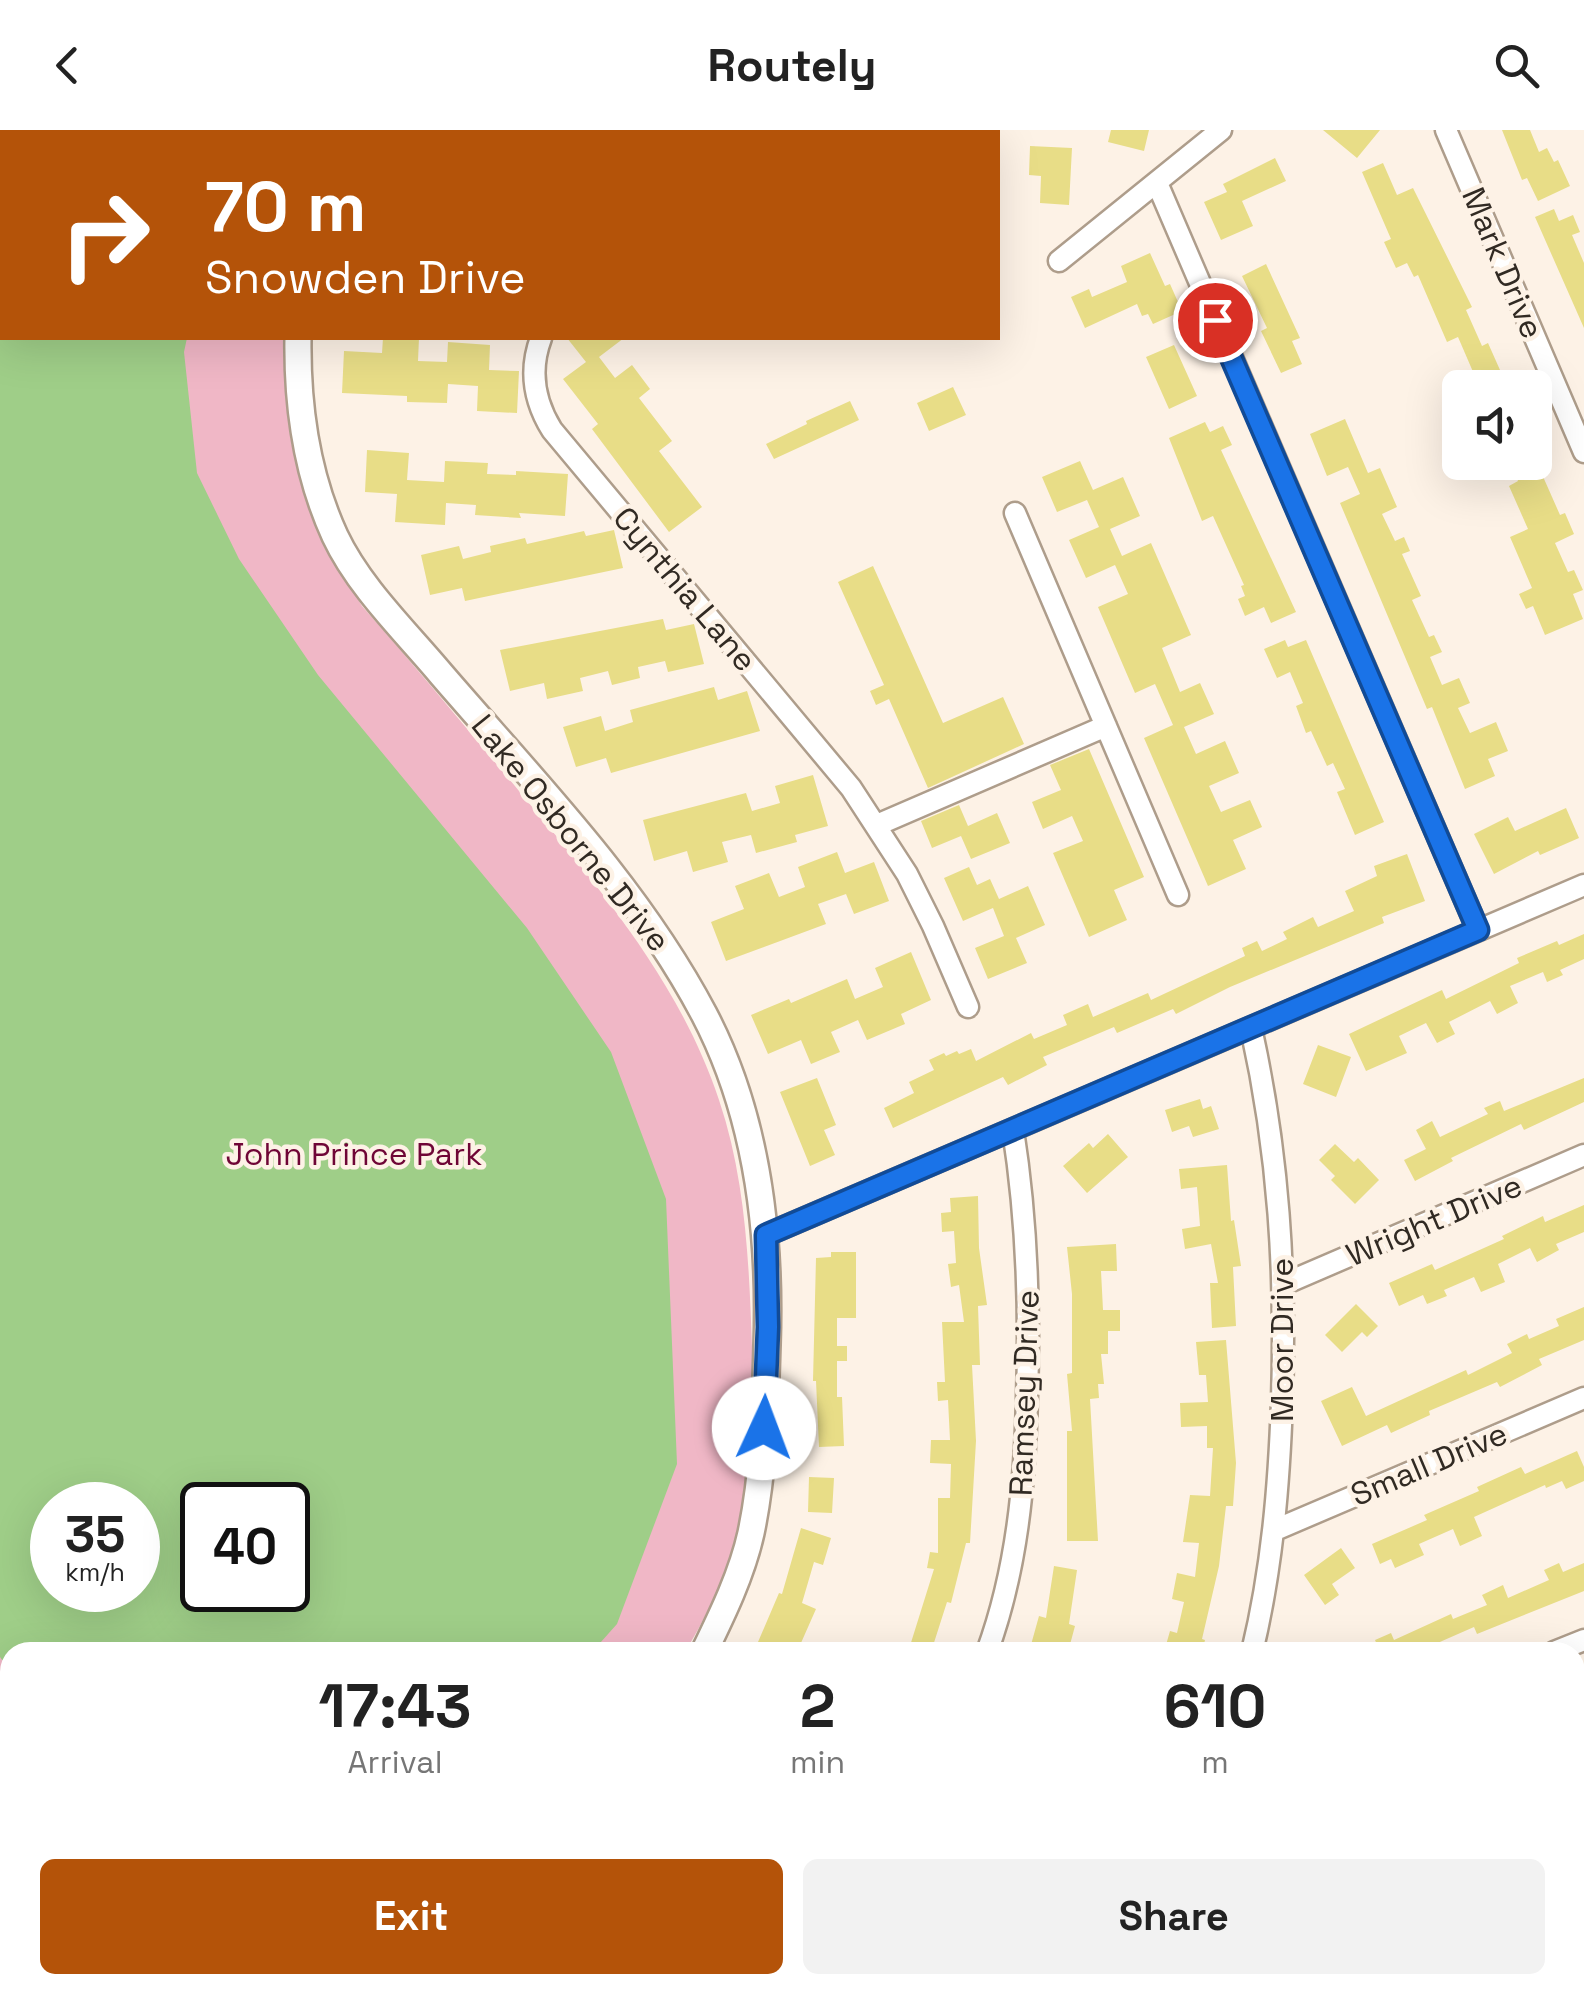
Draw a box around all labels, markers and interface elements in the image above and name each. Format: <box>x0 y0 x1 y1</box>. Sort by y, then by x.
text: Routely <box>707 37 877 94</box>
icon: back <box>40 38 95 93</box>
icon: search <box>1489 38 1544 93</box>
text: 70 m <box>205 162 366 251</box>
icon: right <box>40 170 170 300</box>
street label: Mark Drive <box>1453 181 1553 345</box>
text: Snowden Drive <box>205 249 526 306</box>
pin <box>1173 278 1258 363</box>
icon: arrive <box>1188 293 1243 348</box>
map controls <box>1442 370 1552 480</box>
button: sound <box>1442 370 1552 480</box>
street label: Cynthia Lane <box>605 499 765 679</box>
street label: Lake Osborne Drive <box>463 706 679 960</box>
park label: John Prince Park <box>226 1134 483 1174</box>
street label: Wright Drive <box>1340 1165 1528 1275</box>
street label: Moor Drive <box>1262 1258 1302 1422</box>
street label: Ramsey Drive <box>1000 1289 1048 1497</box>
position arrow <box>712 1376 816 1480</box>
street label: Small Drive <box>1345 1413 1513 1515</box>
speed limit sign: 40 <box>180 1482 310 1612</box>
text: 35 <box>65 1503 125 1567</box>
text: km/h <box>65 1556 125 1588</box>
text: 17:43 <box>319 1668 471 1745</box>
text: 2 <box>800 1668 835 1745</box>
text: 610 <box>1164 1668 1266 1745</box>
text: Arrival <box>347 1742 443 1782</box>
text: min <box>790 1742 845 1782</box>
text: m <box>1201 1742 1229 1782</box>
button: Exit <box>40 1859 783 1974</box>
button: Share <box>803 1859 1545 1974</box>

